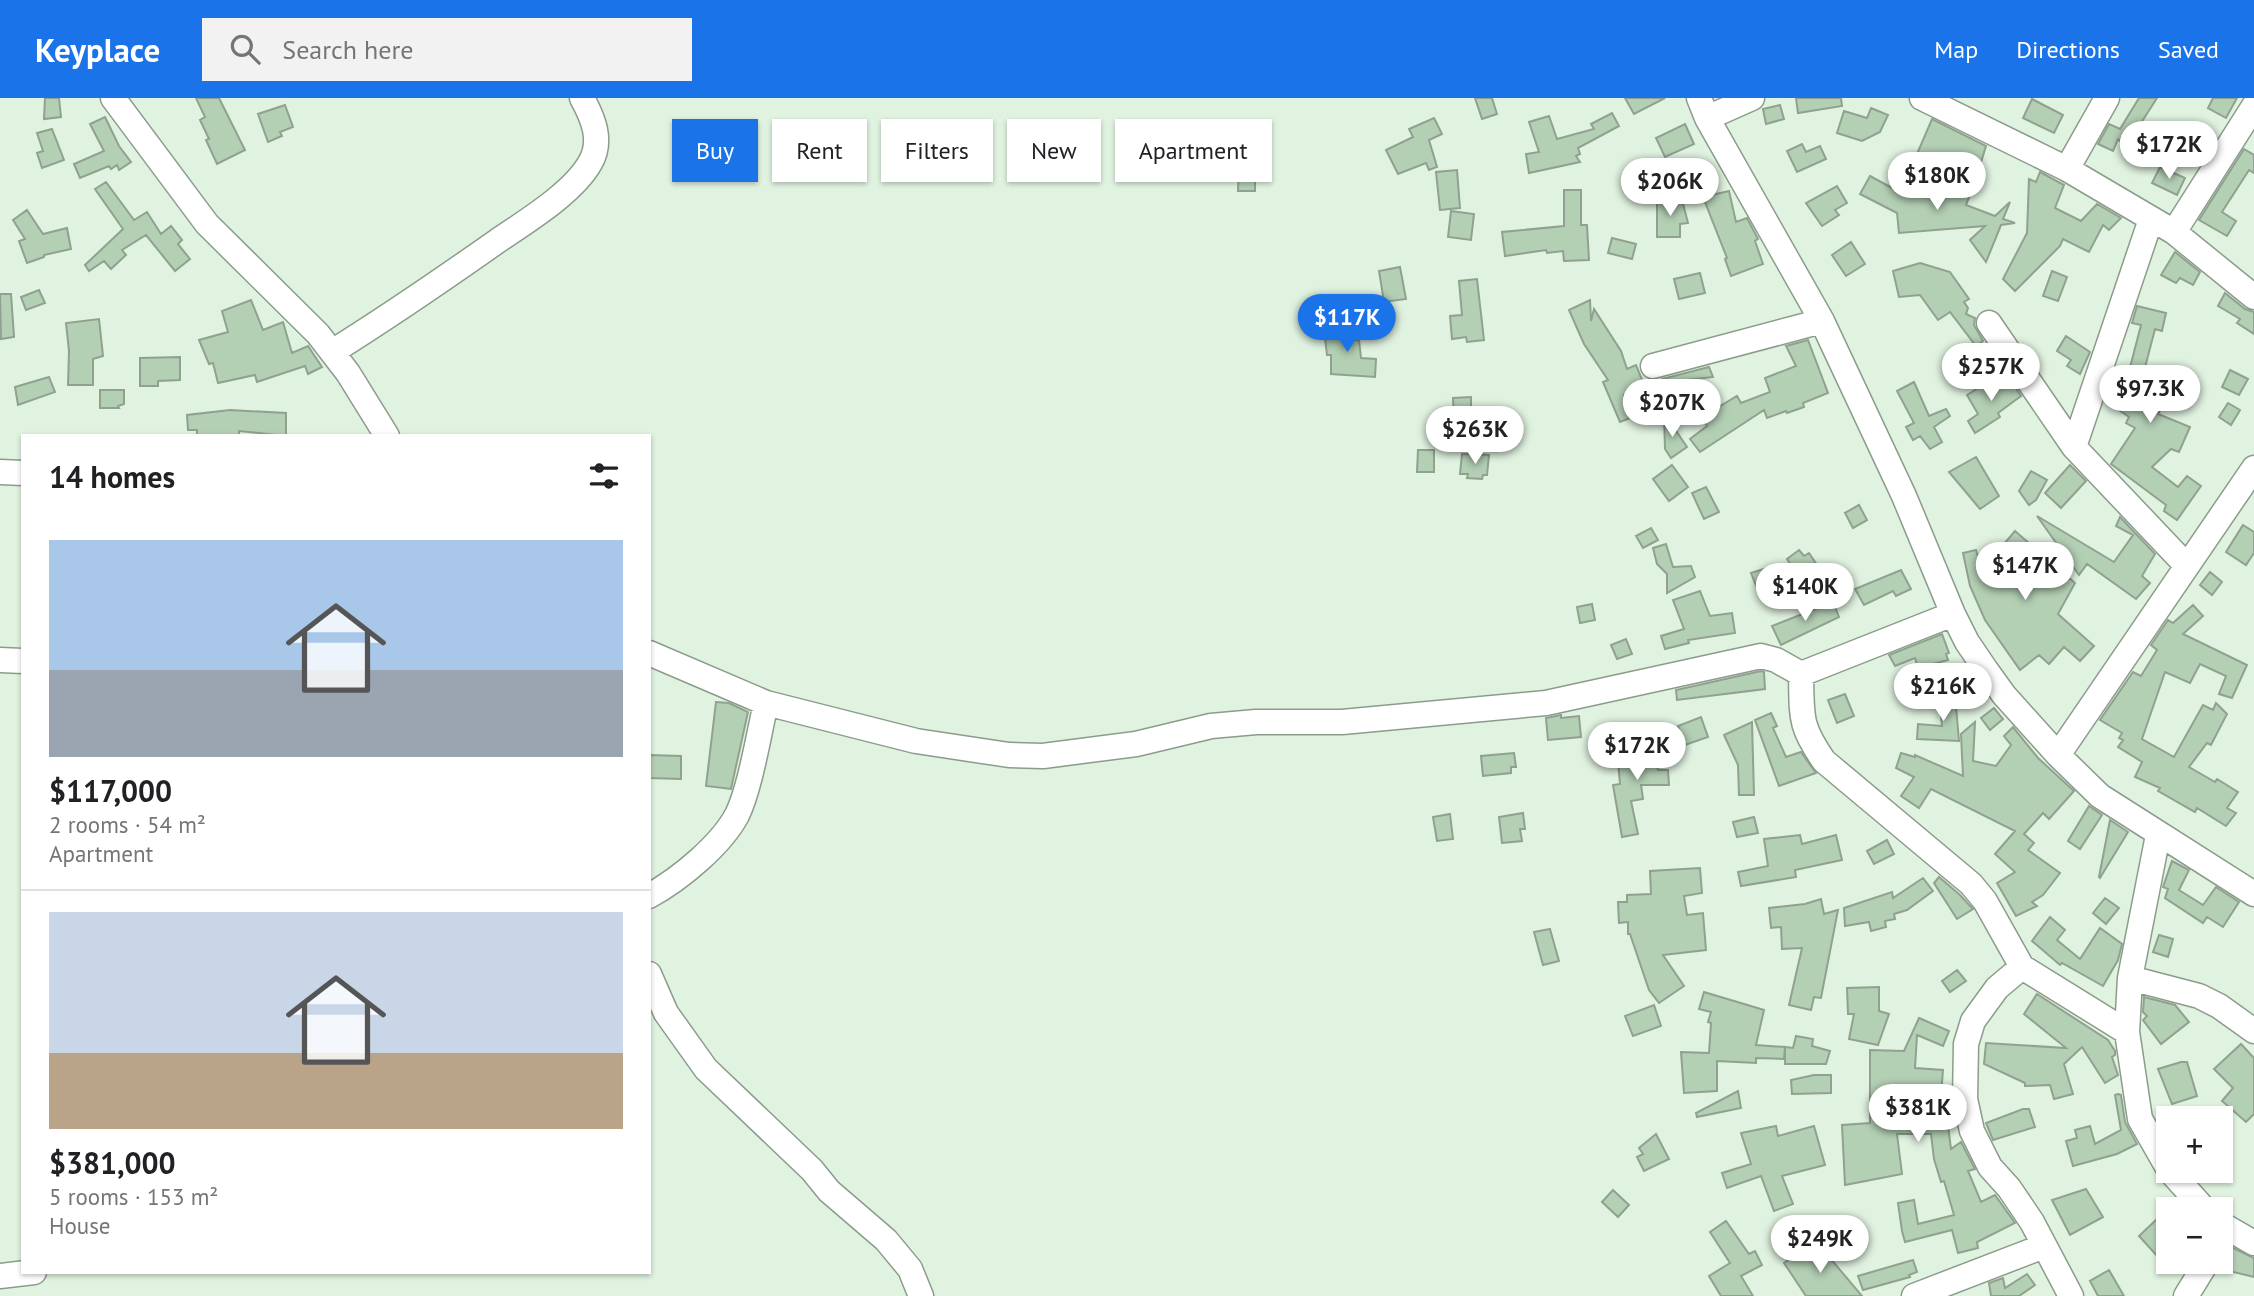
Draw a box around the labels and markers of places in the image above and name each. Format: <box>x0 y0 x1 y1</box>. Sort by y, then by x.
pin: $172K <box>2120 122 2218 181</box>
pin: $180K <box>1888 152 1986 212</box>
pin: $206K <box>1621 158 1719 218</box>
pin: $117K <box>1298 294 1396 354</box>
pin: $257K <box>1942 344 2040 403</box>
pin: $97.3K <box>2093 366 2207 425</box>
pin: $207K <box>1623 380 1721 439</box>
pin: $263K <box>1426 406 1524 466</box>
pin: $147K <box>1976 542 2074 602</box>
pin: $140K <box>1756 564 1854 623</box>
pin: $216K <box>1894 664 1992 723</box>
pin: $172K <box>1588 722 1686 782</box>
pin: $381K <box>1869 1084 1967 1144</box>
pin: $249K <box>1771 1216 1869 1275</box>

